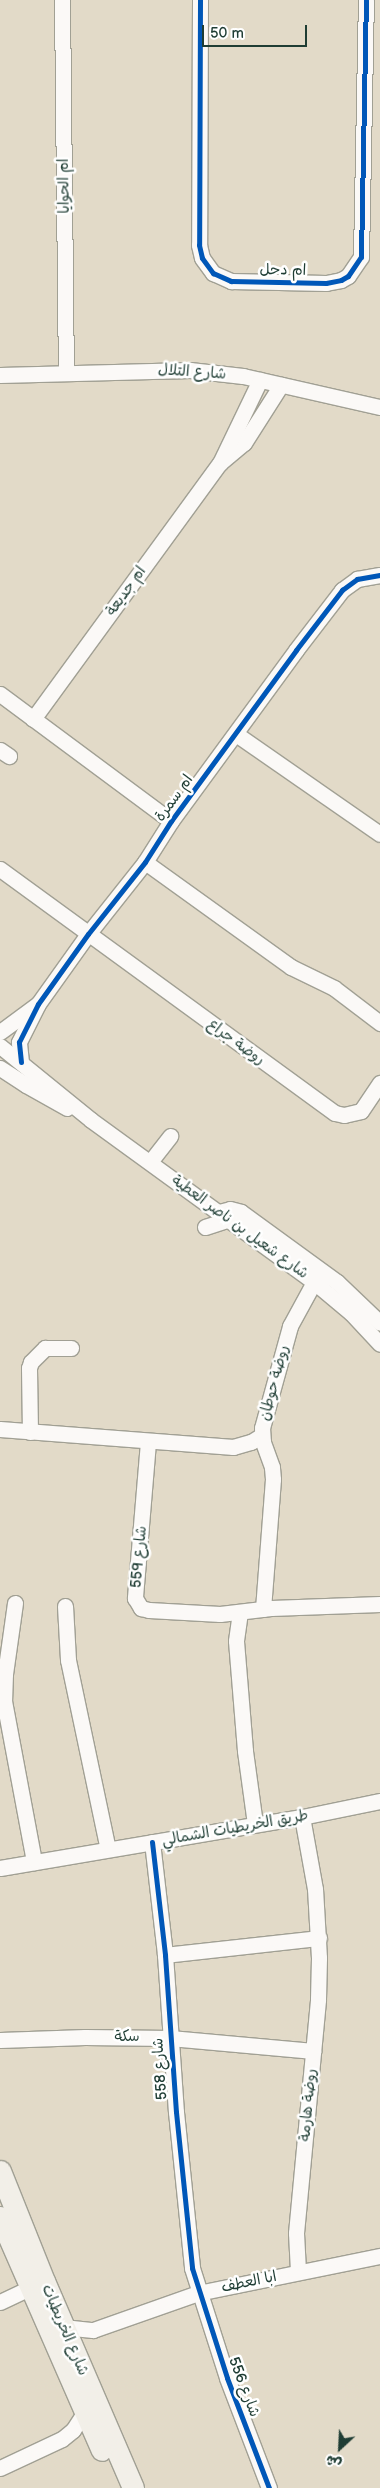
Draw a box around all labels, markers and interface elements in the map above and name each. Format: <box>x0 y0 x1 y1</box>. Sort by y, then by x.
scale bar <box>205 15 310 47</box>
text: 50 m <box>210 24 244 43</box>
street label: ام الحوايا <box>55 158 73 214</box>
street label: ام دحل <box>260 261 306 279</box>
street label: شارع التلال <box>157 361 227 383</box>
street label: ام جديعة <box>102 563 150 619</box>
street label: ام سمرة <box>151 771 197 825</box>
street label: روضة جراع <box>204 1015 268 1069</box>
street label: شارع شعيل بن ناصر العطية <box>168 1171 312 1283</box>
street label: روضة حوطان <box>255 1343 293 1423</box>
street label: شارع 559 <box>127 1525 151 1589</box>
street label: طريق الخريطيات الشمالي <box>160 1806 310 1850</box>
street label: سكة <box>114 2028 140 2046</box>
street label: شارع 558 <box>149 2037 171 2101</box>
street label: روضة هارمة <box>296 2068 320 2142</box>
street label: ابا العطف <box>220 2267 278 2297</box>
street label: شارع الخريطيات <box>38 2282 92 2378</box>
street label: شارع 556 <box>224 2354 264 2420</box>
north arrow <box>315 2423 365 2473</box>
text: ش <box>323 2451 344 2473</box>

